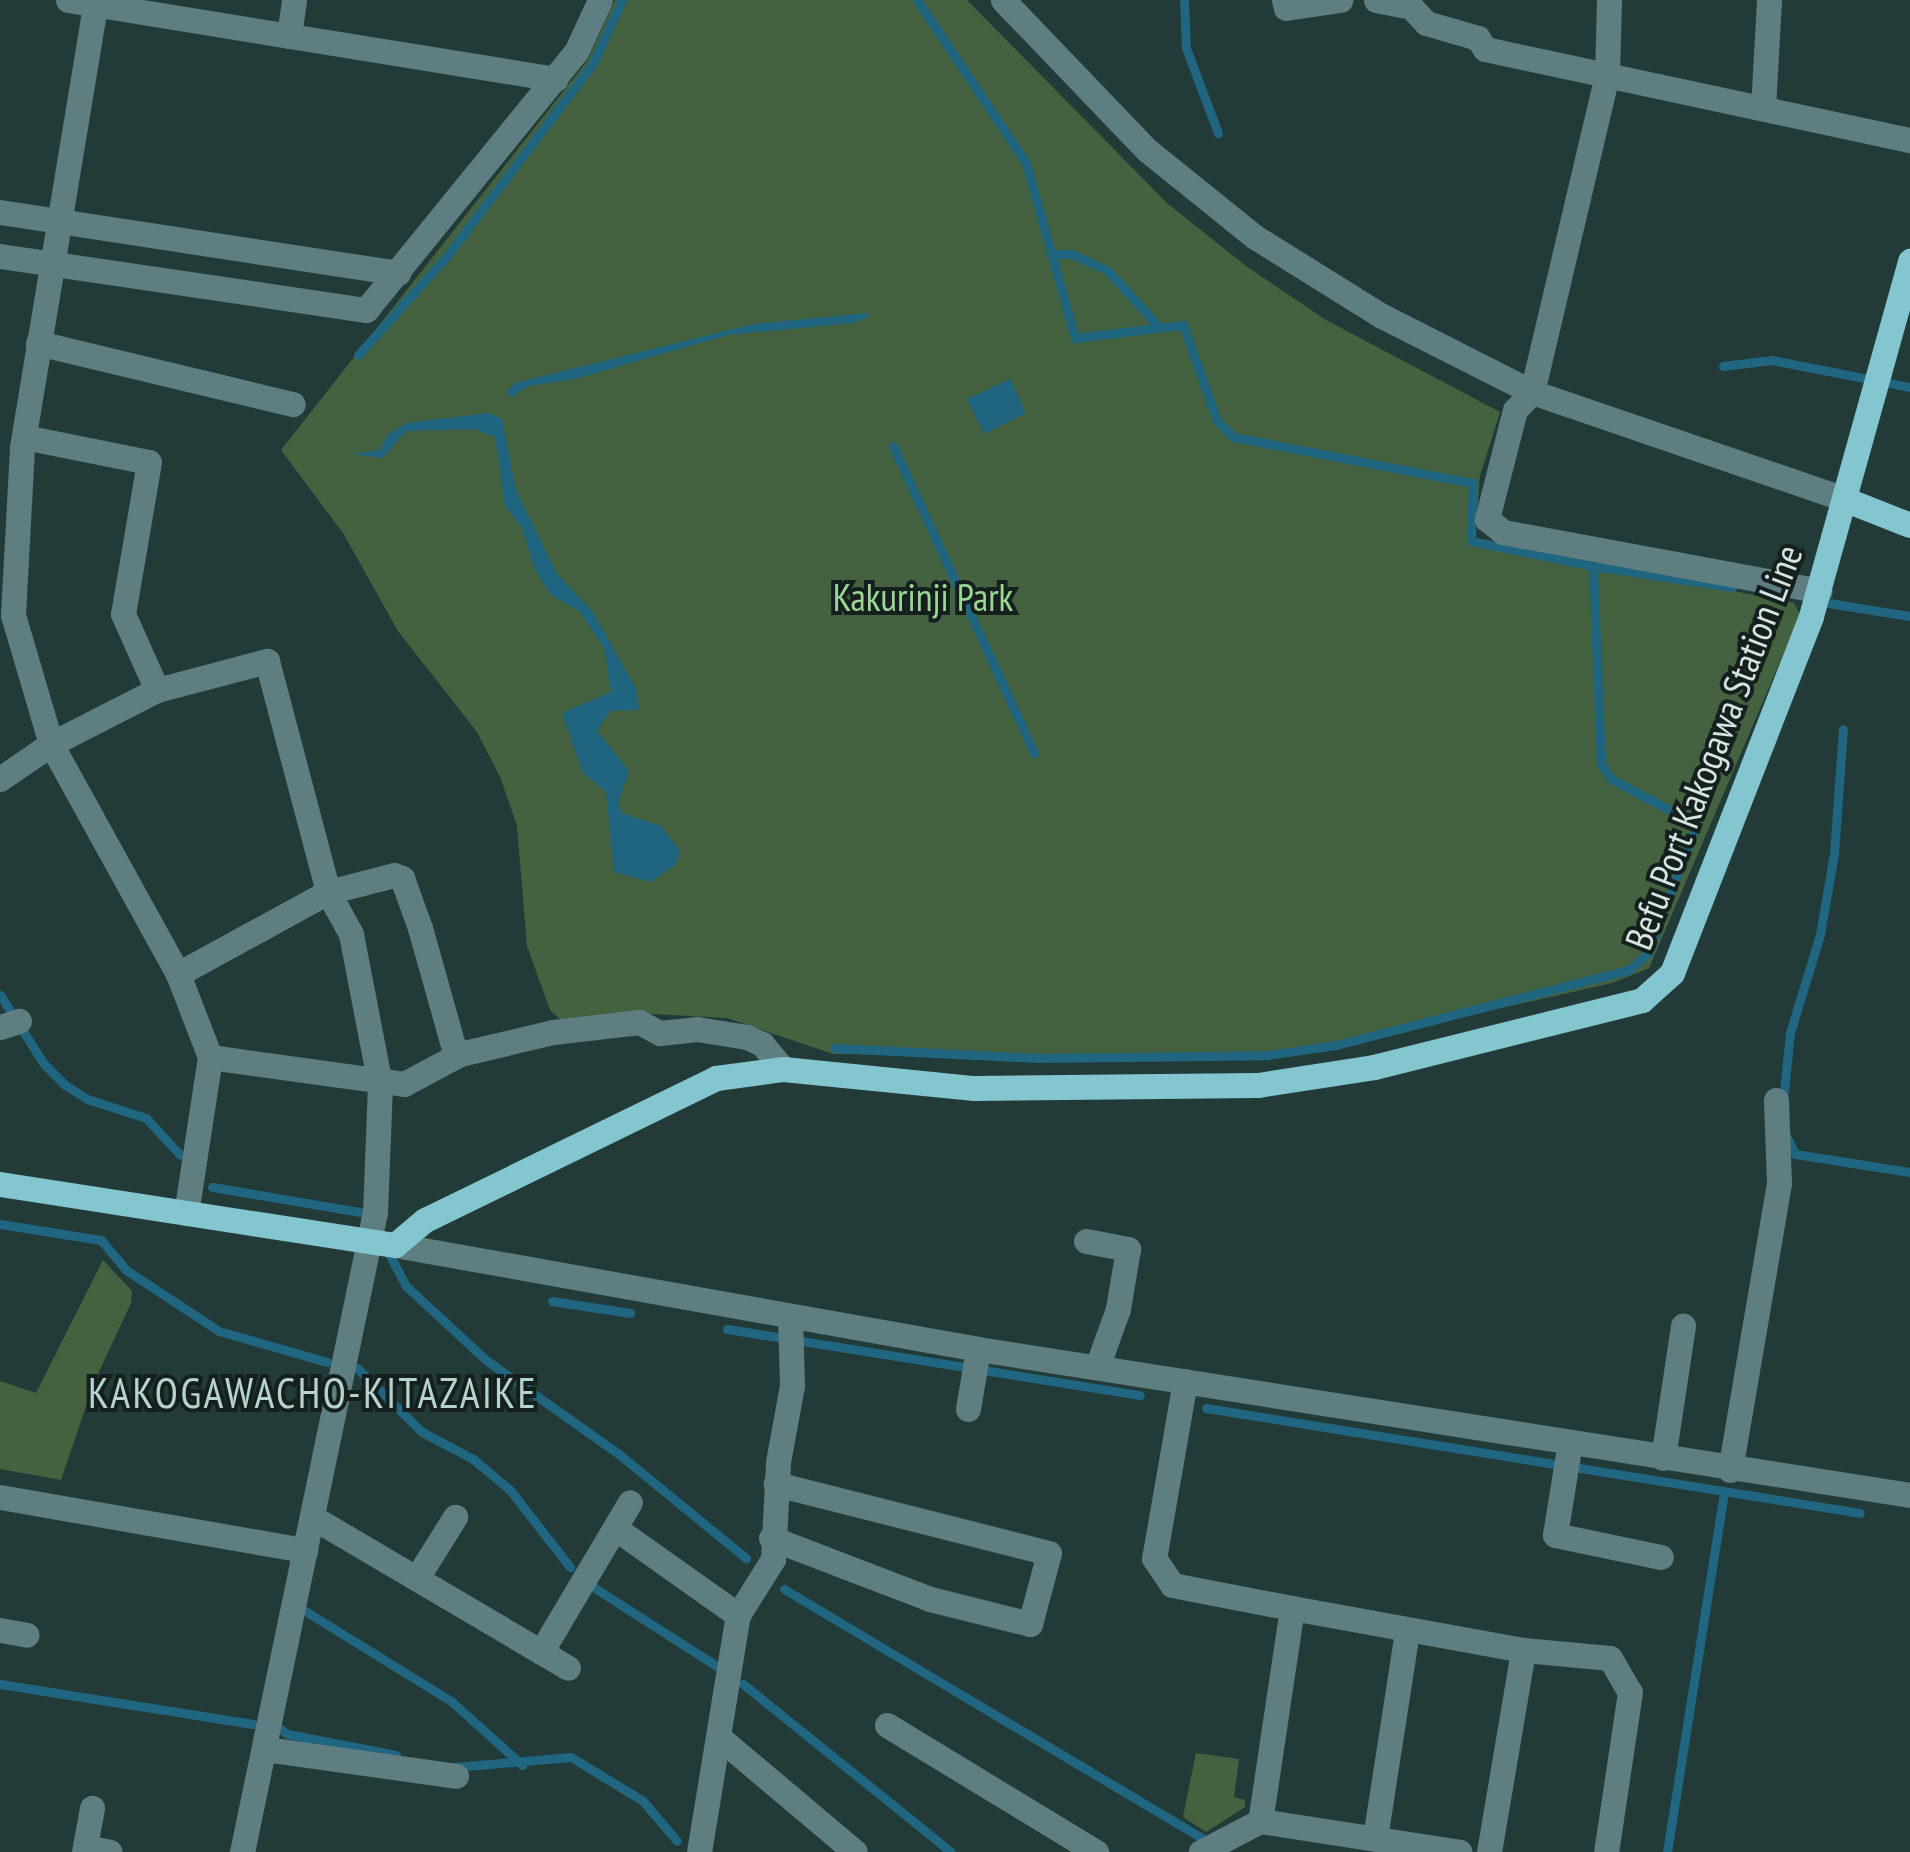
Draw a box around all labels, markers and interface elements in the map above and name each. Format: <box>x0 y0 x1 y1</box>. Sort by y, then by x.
street label: Befu Port Kakogawa Station Line <box>1615 538 1811 956</box>
park label: Kakurinji Park <box>833 574 1013 620</box>
district label: KAKOGAWACHO-KITAZAIKE <box>88 1368 538 1418</box>

